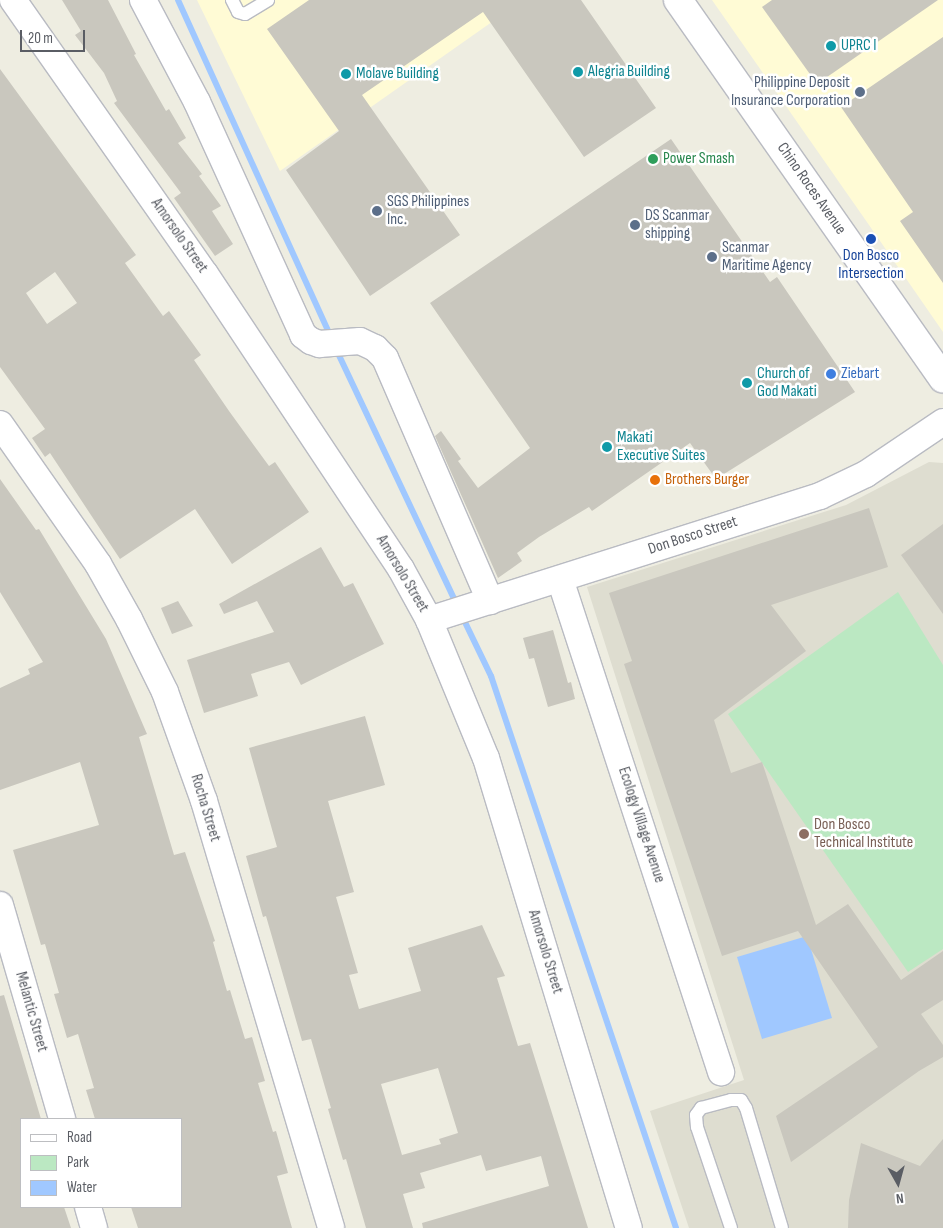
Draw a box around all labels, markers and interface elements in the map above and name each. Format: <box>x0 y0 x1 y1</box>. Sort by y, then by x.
scale bar <box>22 20 88 52</box>
text: 20 m <box>28 29 53 48</box>
place label: UPRC I <box>841 36 876 56</box>
marker: UPRC I <box>825 40 837 52</box>
place label: Alegria Building <box>588 62 670 82</box>
place label: Molave Building <box>356 64 439 84</box>
marker: Alegria Building <box>572 66 584 78</box>
marker: Molave Building <box>340 68 352 80</box>
place label: Philippine Deposit Insurance Corporation <box>731 73 850 111</box>
marker: Philippine Deposit Insurance Corporation <box>854 86 866 98</box>
street label: Chino Roces Avenue <box>772 139 850 239</box>
place label: Power Smash <box>663 149 735 169</box>
marker: Power Smash <box>647 153 659 165</box>
place label: SGS Philippines Inc. <box>387 192 469 230</box>
street label: Amorsolo Street <box>146 195 212 277</box>
marker: SGS Philippines Inc. <box>371 205 383 217</box>
place label: DS Scanmar shipping <box>645 206 709 244</box>
marker: DS Scanmar shipping <box>629 219 641 231</box>
marker: Don Bosco Intersection <box>865 233 877 245</box>
place label: Scanmar Maritime Agency <box>722 238 811 276</box>
place label: Don Bosco Intersection <box>838 246 904 284</box>
marker: Scanmar Maritime Agency <box>706 251 718 263</box>
place label: Church of God Makati <box>757 364 817 402</box>
place label: Ziebart <box>841 364 879 384</box>
marker: Ziebart <box>825 368 837 380</box>
marker: Church of God Makati <box>741 377 753 389</box>
place label: Makati Executive Suites <box>617 428 705 466</box>
marker: Makati Executive Suites <box>601 441 613 453</box>
place label: Brothers Burger <box>665 470 749 490</box>
marker: Brothers Burger <box>649 474 661 486</box>
street label: Don Bosco Street <box>646 513 740 559</box>
street label: Amorsolo Street <box>371 532 433 616</box>
street label: Ecology Village Avenue <box>613 765 669 885</box>
street label: Rocha Street <box>186 772 224 844</box>
place label: Don Bosco Technical Institute <box>814 815 913 853</box>
marker: Don Bosco Technical Institute <box>798 828 810 840</box>
street label: Amorsolo Street <box>523 908 567 996</box>
street label: Melantic Street <box>10 970 52 1054</box>
legend <box>20 1118 182 1208</box>
text: Road <box>67 1128 92 1147</box>
text: Park <box>67 1153 89 1172</box>
north arrow <box>873 1158 923 1208</box>
text: Water <box>67 1178 97 1197</box>
text: N <box>895 1189 905 1207</box>

